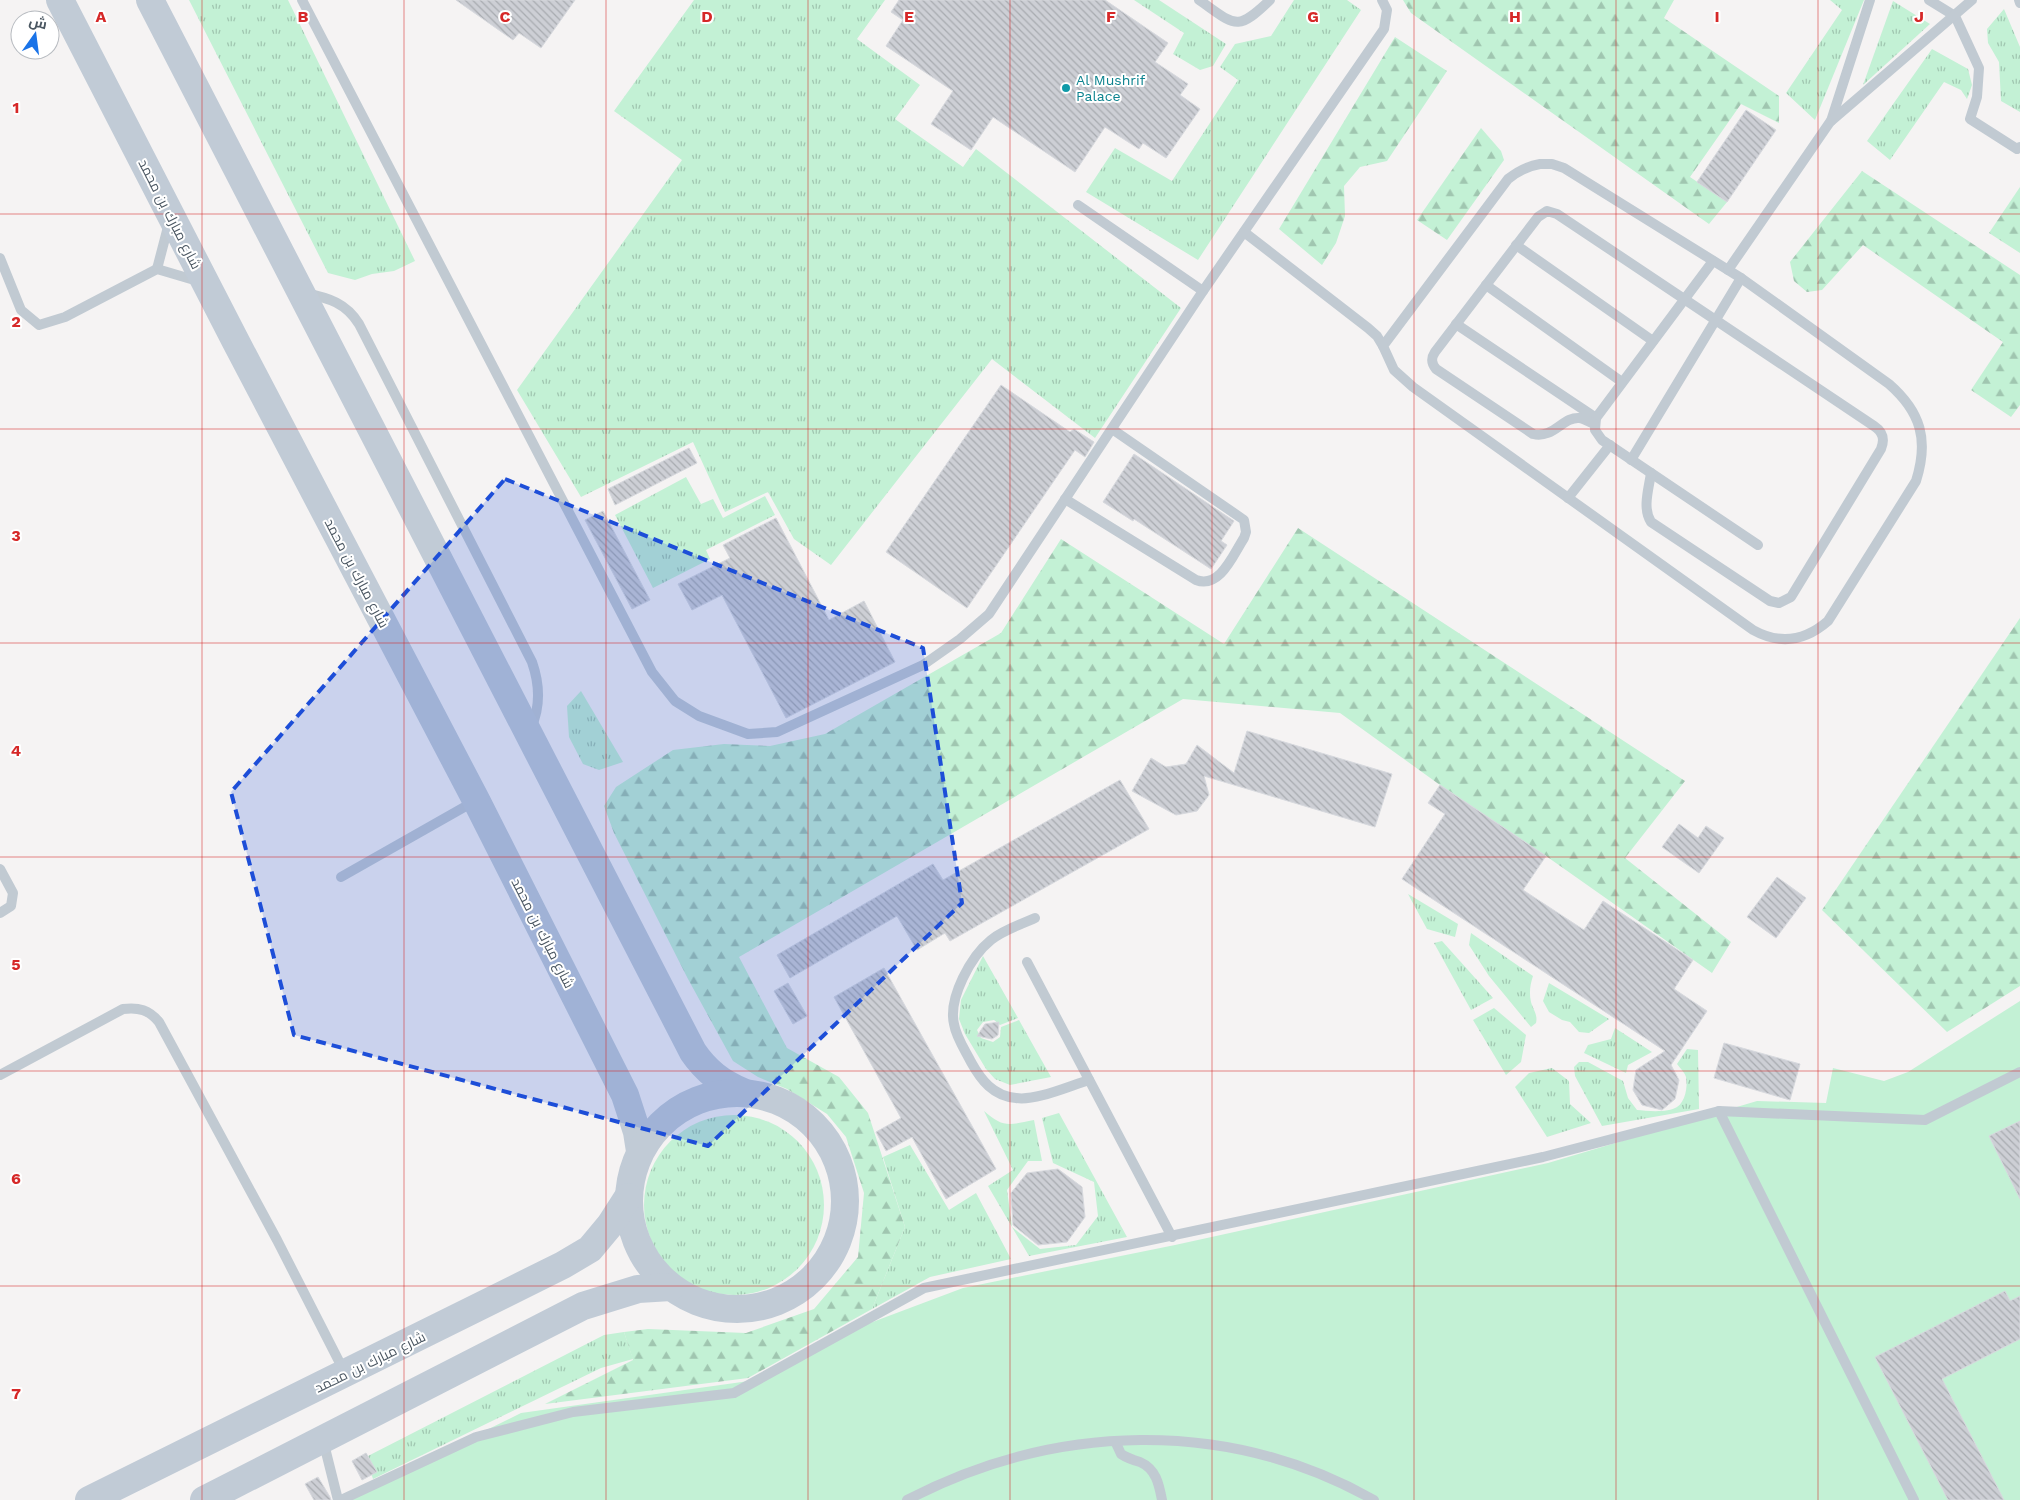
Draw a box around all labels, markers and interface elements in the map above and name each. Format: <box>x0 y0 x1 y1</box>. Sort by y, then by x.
text: A <box>96 7 107 26</box>
text: B <box>298 7 309 26</box>
text: C <box>500 7 511 26</box>
text: D <box>701 7 713 26</box>
text: E <box>904 7 914 26</box>
text: F <box>1106 7 1116 26</box>
text: G <box>1307 7 1319 26</box>
text: H <box>1509 7 1521 26</box>
text: I <box>1714 7 1720 26</box>
text: J <box>1914 7 1924 26</box>
north arrow <box>10 10 60 60</box>
text: ش <box>27 12 49 33</box>
place label: Al Mushrif Palace <box>1076 72 1146 104</box>
marker: Al Mushrif Palace <box>1060 82 1072 94</box>
text: 1 <box>13 98 19 117</box>
street label: شارع مبارك بن محمد <box>134 156 205 272</box>
text: 2 <box>11 312 21 331</box>
street label: شارع مبارك بن محمد <box>321 516 393 631</box>
text: 3 <box>11 526 21 545</box>
text: 4 <box>11 741 21 760</box>
street label: شارع مبارك بن محمد <box>507 875 578 991</box>
text: 5 <box>11 955 21 974</box>
text: 6 <box>11 1169 21 1188</box>
street label: شارع مبارك بن محمد <box>312 1328 428 1397</box>
text: 7 <box>11 1384 21 1403</box>

